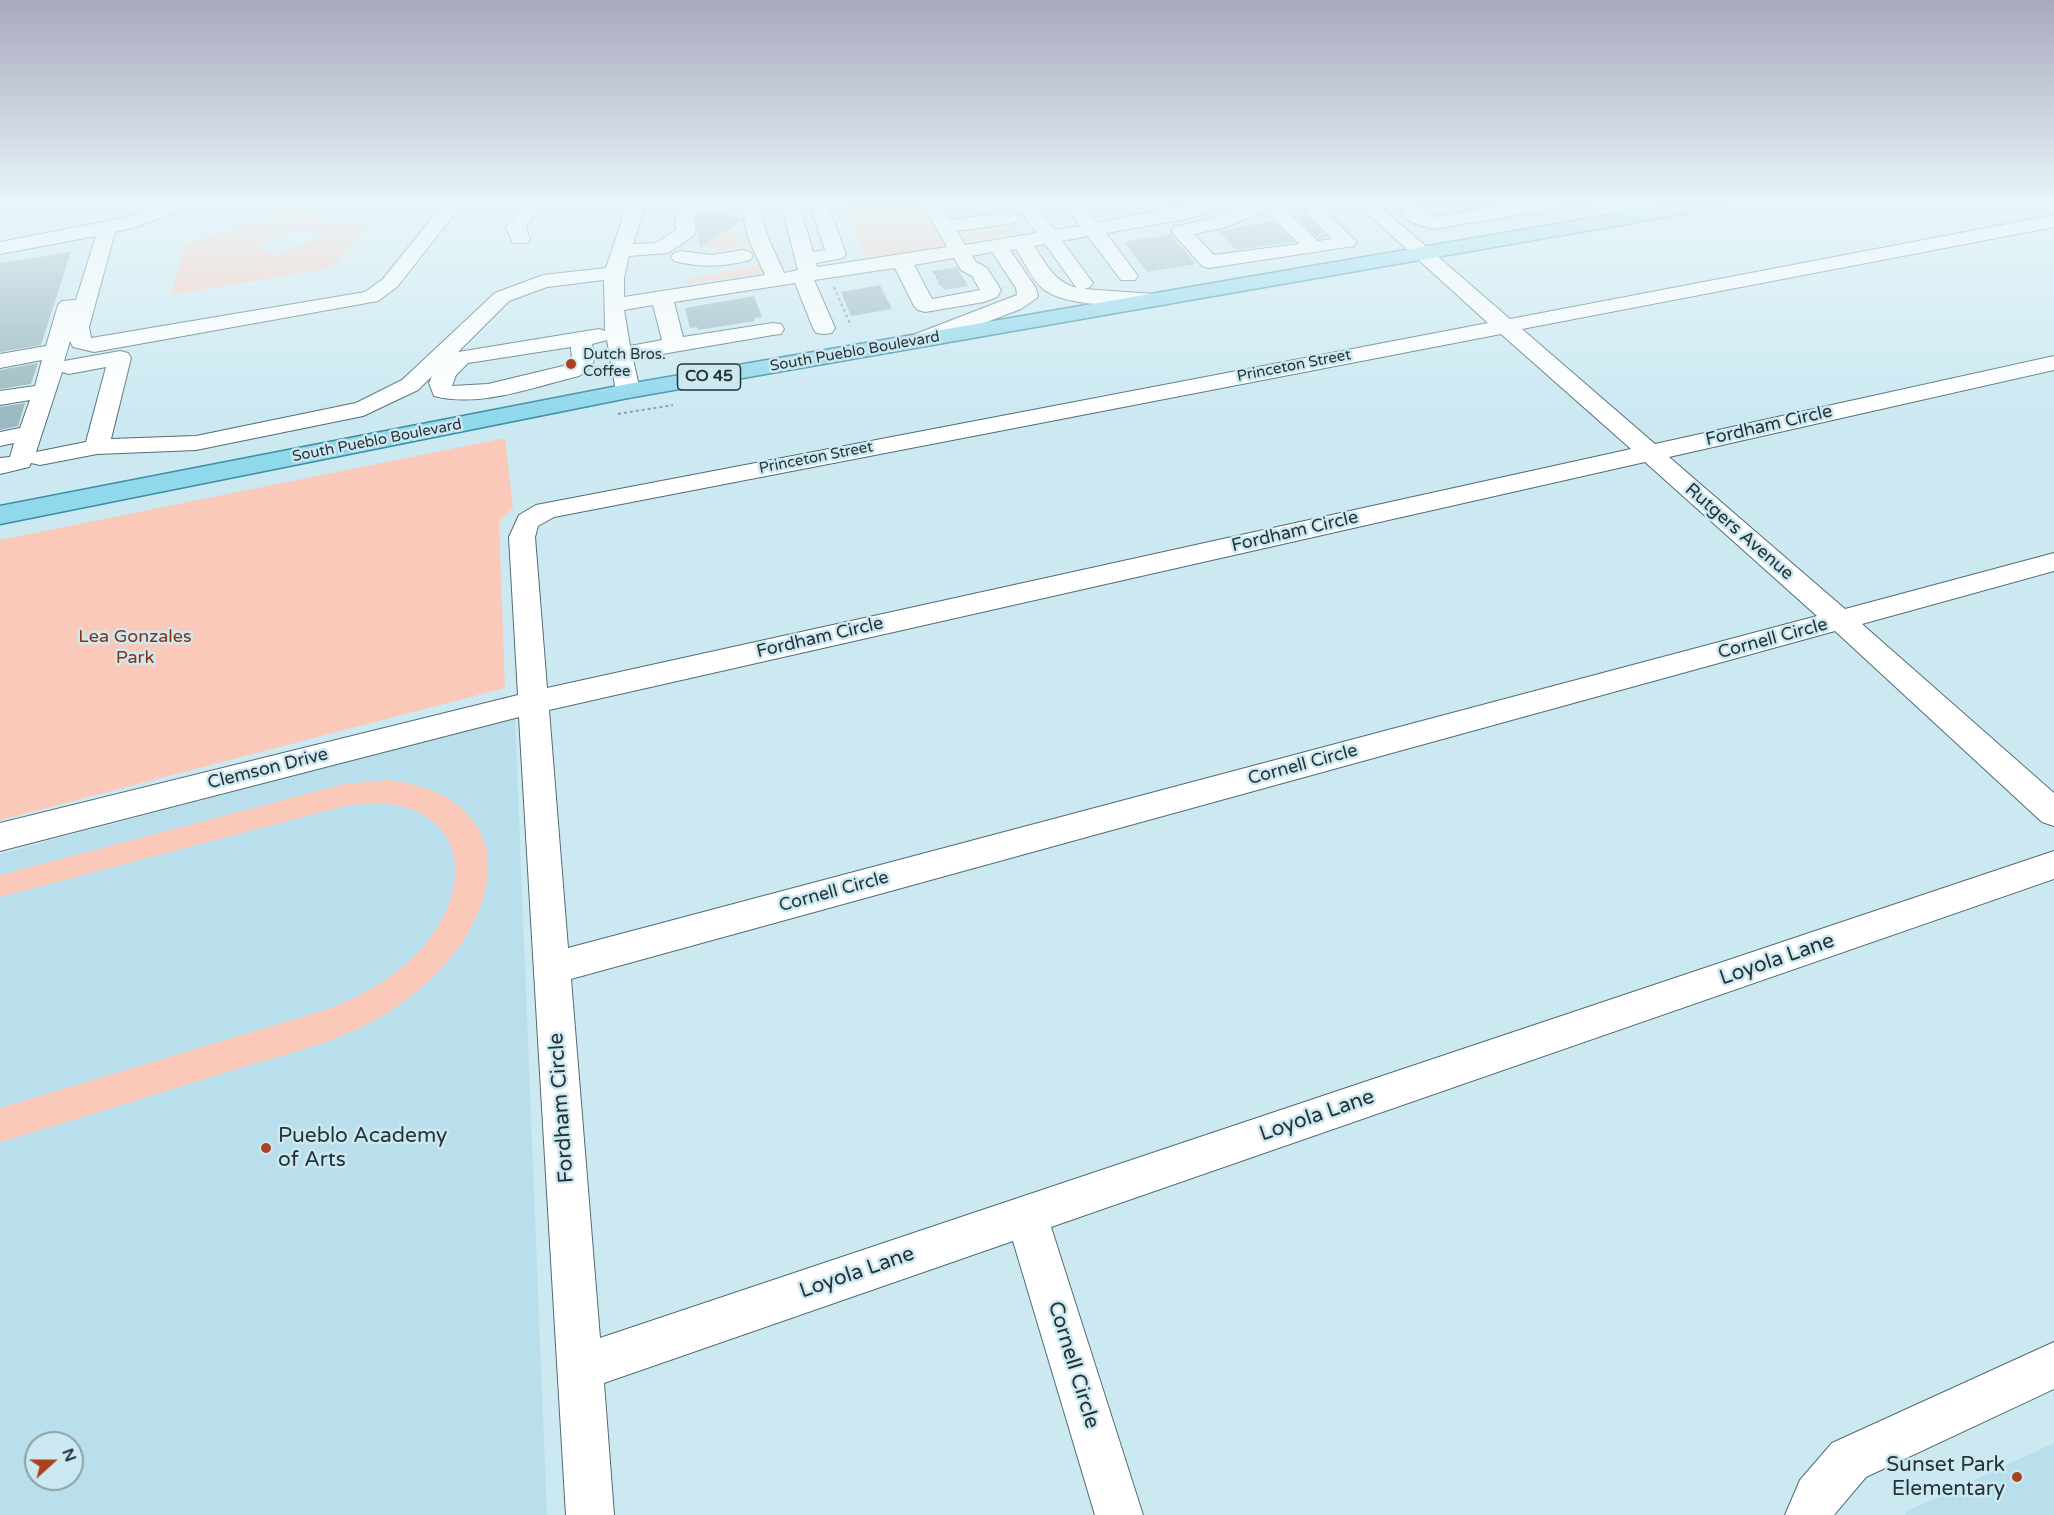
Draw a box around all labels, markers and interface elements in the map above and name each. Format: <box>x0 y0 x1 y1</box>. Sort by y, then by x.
street label: South Pueblo Boulevard <box>769 328 941 376</box>
place label: Dutch Bros. Coffee <box>583 346 666 381</box>
street label: Princeton Street <box>1236 346 1352 386</box>
marker: Dutch Bros. Coffee <box>564 357 578 371</box>
road number: CO 45 <box>678 364 740 390</box>
street label: Fordham Circle <box>1704 401 1834 451</box>
street label: South Pueblo Boulevard <box>291 416 463 466</box>
street label: Princeton Street <box>758 438 874 478</box>
street label: Rutgers Avenue <box>1680 479 1798 585</box>
street label: Fordham Circle <box>1230 507 1360 557</box>
street label: Fordham Circle <box>755 613 885 663</box>
street label: Cornell Circle <box>1716 614 1830 664</box>
park label: Lea Gonzales Park <box>78 626 192 668</box>
street label: Cornell Circle <box>1246 740 1360 790</box>
street label: Clemson Drive <box>206 744 330 794</box>
street label: Cornell Circle <box>777 867 891 917</box>
street label: Loyola Lane <box>1716 929 1838 991</box>
street label: Fordham Circle <box>544 1032 580 1184</box>
street label: Loyola Lane <box>1256 1085 1378 1147</box>
place label: Pueblo Academy of Arts <box>278 1123 447 1173</box>
marker: Pueblo Academy of Arts <box>259 1141 273 1155</box>
street label: Loyola Lane <box>796 1242 918 1304</box>
street label: Cornell Circle <box>1042 1298 1104 1432</box>
north arrow <box>24 1431 84 1491</box>
text: N <box>57 1446 81 1465</box>
place label: Sunset Park Elementary <box>1886 1452 2005 1502</box>
marker: Sunset Park Elementary <box>2010 1470 2024 1484</box>

